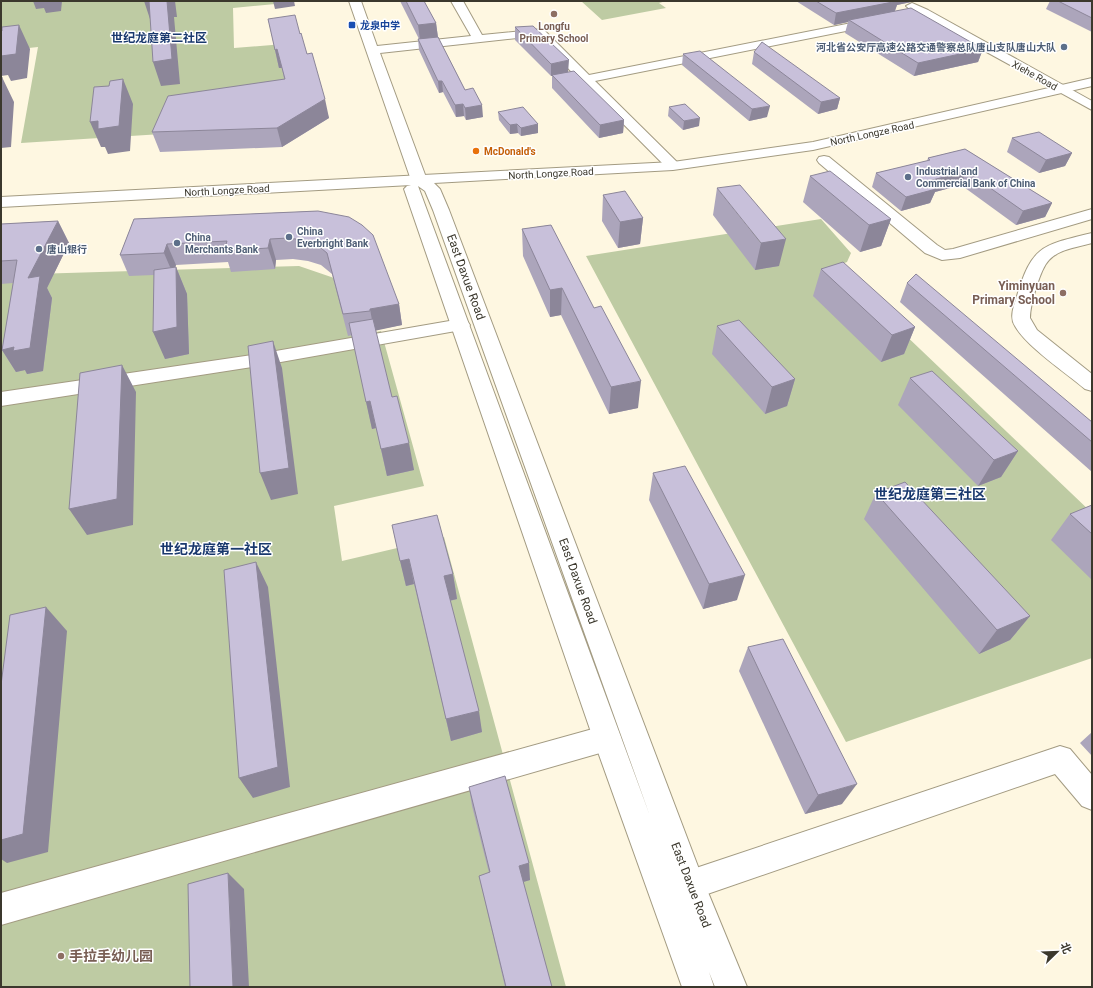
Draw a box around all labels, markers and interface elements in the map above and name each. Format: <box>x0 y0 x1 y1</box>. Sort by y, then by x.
marker: Longfu Primary School <box>549 9 559 19</box>
place label: 龙泉中学 <box>360 19 400 31</box>
marker: 龙泉中学 <box>347 20 357 30</box>
place label: Longfu Primary School <box>520 21 589 44</box>
district label: 世纪龙庭第二社区 <box>111 31 207 45</box>
place label: 河北省公安厅高速公路交通警察总队唐山支队唐山大队 <box>816 42 1056 53</box>
marker: 河北省公安厅高速公路交通警察总队唐山支队唐山大队 <box>1059 42 1069 52</box>
street label: Xiehe Road <box>1010 58 1059 92</box>
street label: North Longze Road <box>829 119 915 148</box>
marker: McDonald's <box>471 146 481 156</box>
place label: McDonald's <box>484 146 536 157</box>
street label: North Longze Road <box>508 166 594 181</box>
place label: Industrial and Commercial Bank of China <box>916 166 1036 189</box>
marker: Industrial and Commercial Bank of China <box>903 172 913 182</box>
street label: North Longze Road <box>184 183 270 198</box>
place label: China Everbright Bank <box>297 226 369 249</box>
place label: China Merchants Bank <box>185 232 259 255</box>
marker: China Everbright Bank <box>284 232 294 242</box>
street label: East Daxue Road <box>444 232 488 322</box>
marker: China Merchants Bank <box>172 238 182 248</box>
marker: 唐山银行 <box>34 244 44 254</box>
place label: 唐山银行 <box>47 244 87 255</box>
place label: Yiminyuan Primary School <box>972 279 1055 307</box>
marker: Yiminyuan Primary School <box>1058 288 1068 298</box>
district label: 世纪龙庭第三社区 <box>874 486 986 502</box>
street label: East Daxue Road <box>556 536 600 626</box>
district label: 世纪龙庭第一社区 <box>160 541 272 557</box>
street label: East Daxue Road <box>668 840 714 930</box>
north arrow <box>1037 932 1077 972</box>
text: 北 <box>1058 941 1074 956</box>
place label: 手拉手幼儿园 <box>69 948 153 964</box>
marker: 手拉手幼儿园 <box>56 951 66 961</box>

